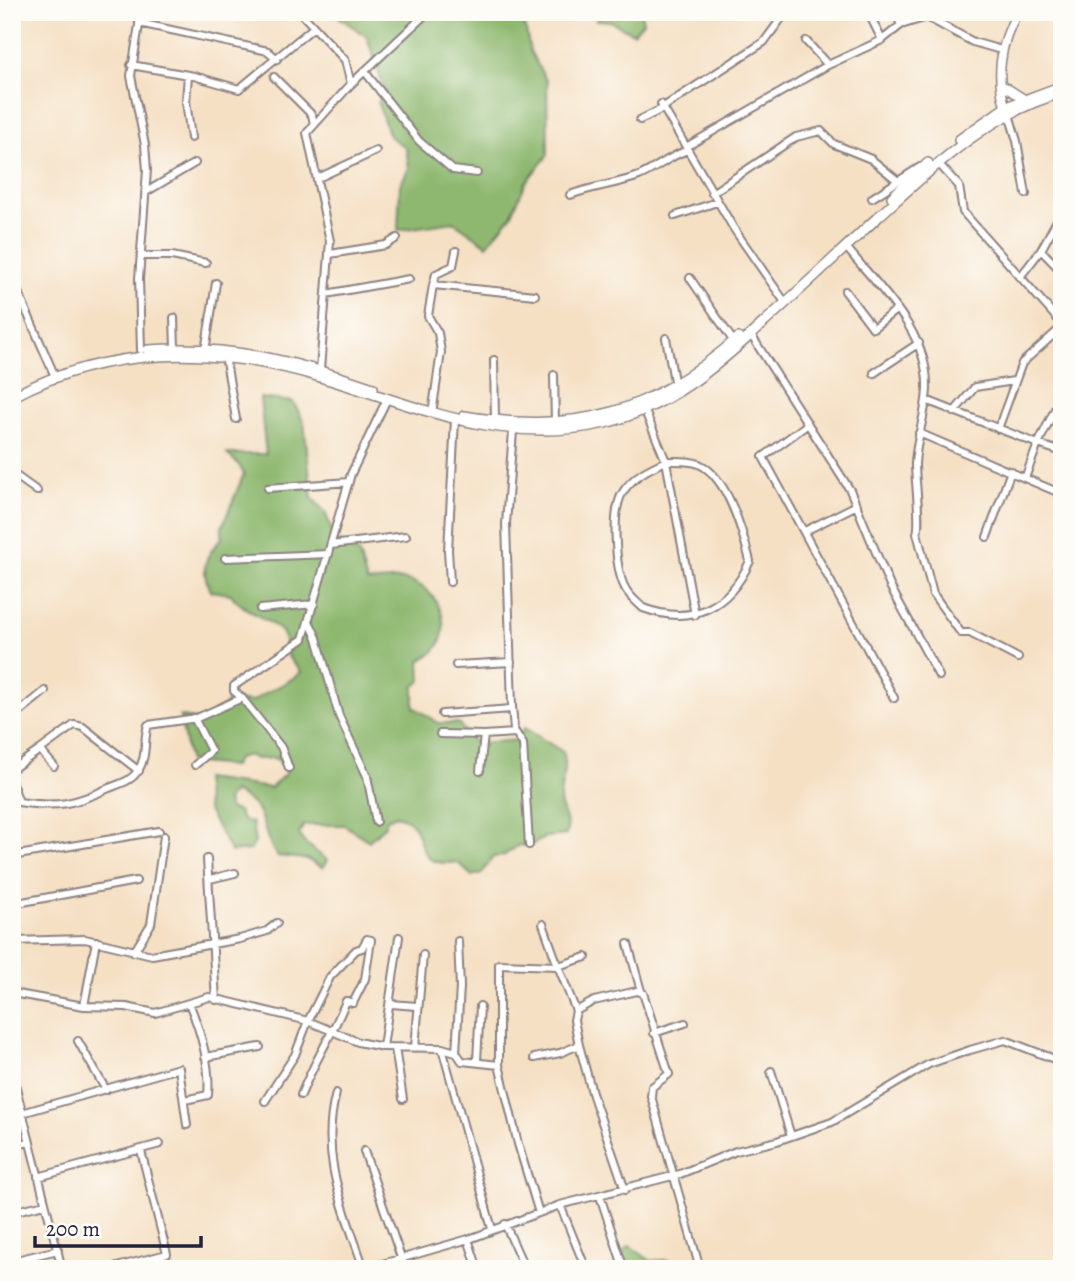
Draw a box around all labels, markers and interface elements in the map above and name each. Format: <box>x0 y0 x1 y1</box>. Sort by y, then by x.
scale bar <box>35 1204 201 1248</box>
text: 200 m <box>46 1215 100 1243</box>

